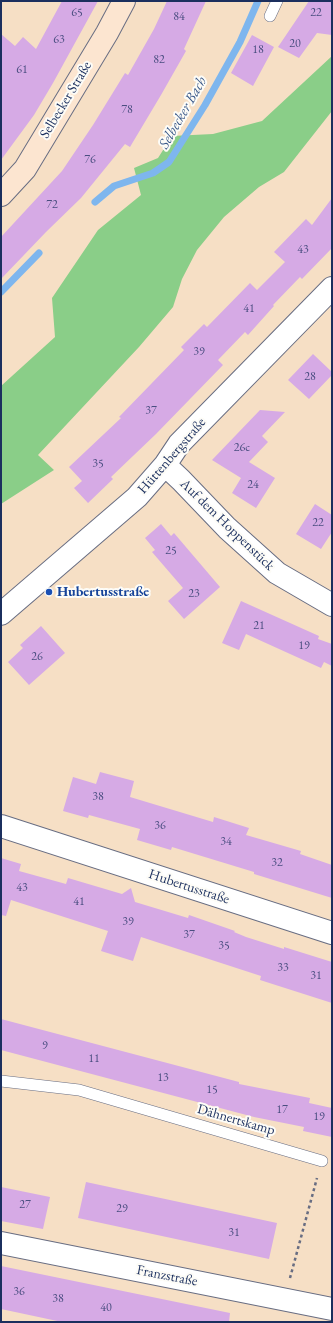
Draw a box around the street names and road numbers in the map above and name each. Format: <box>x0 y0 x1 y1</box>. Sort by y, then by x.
street label: Selbecker Straße <box>36 58 96 142</box>
street label: Hüttenbergstraße <box>134 414 210 498</box>
street label: Auf dem Hoppenstück <box>176 476 278 574</box>
street label: Hubertusstraße <box>146 866 232 908</box>
street label: Dähnertskamp <box>195 1101 277 1139</box>
street label: Franzstraße <box>135 1262 199 1290</box>

